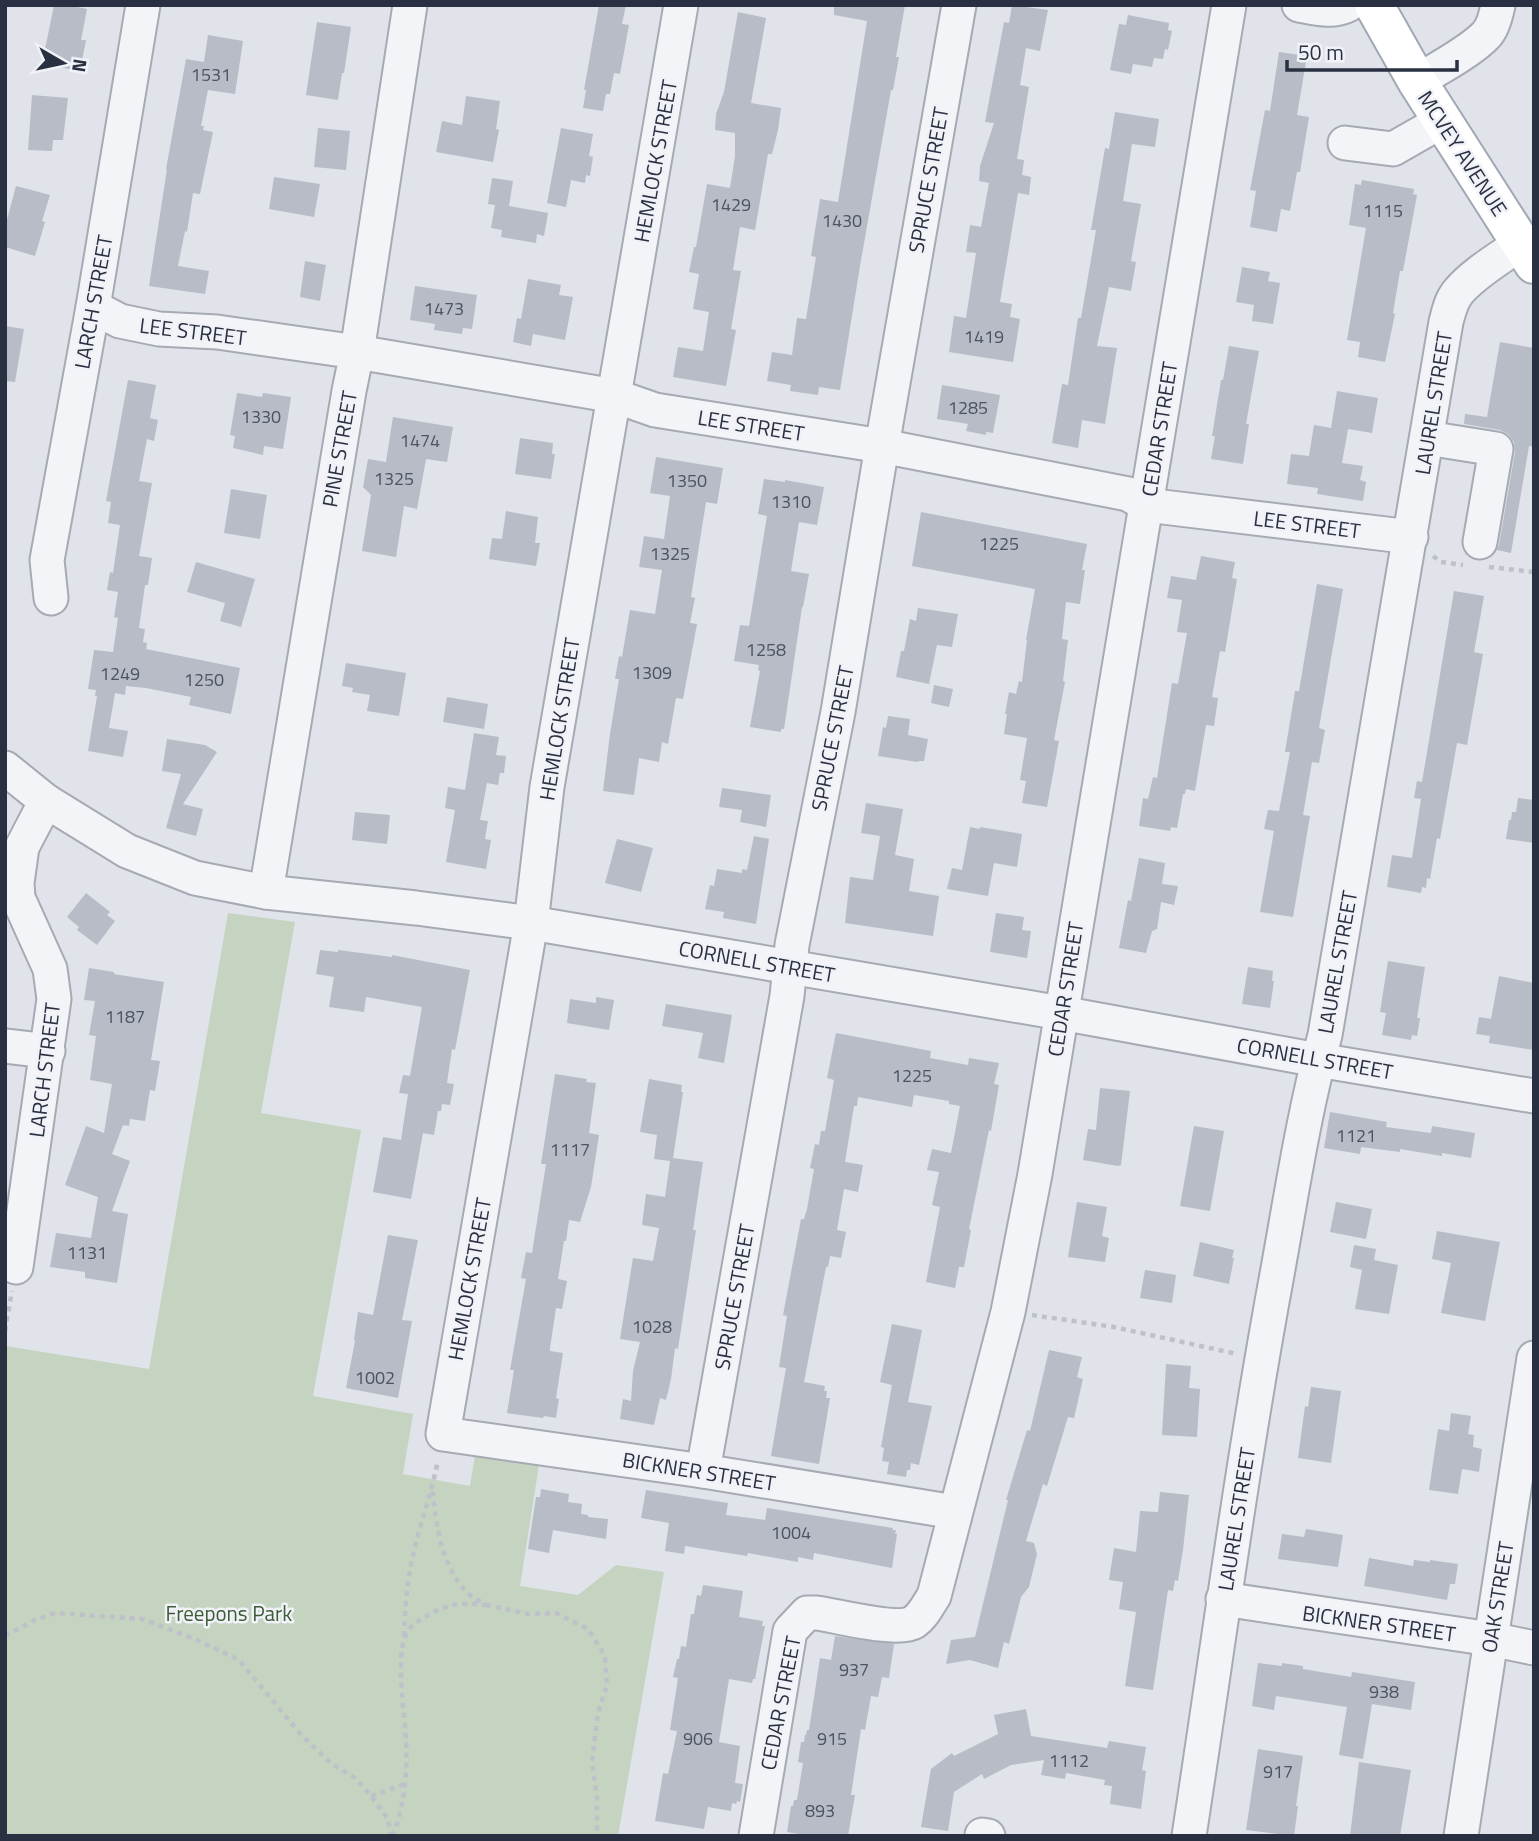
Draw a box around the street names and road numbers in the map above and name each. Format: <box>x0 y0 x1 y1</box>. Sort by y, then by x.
street label: HEMLOCK STREET <box>625 77 685 245</box>
street label: MCVEY AVENUE <box>1410 84 1516 222</box>
street label: SPRUCE STREET <box>899 105 957 255</box>
street label: LARCH STREET <box>65 233 121 371</box>
street label: LEE STREET <box>138 309 248 353</box>
street label: LAUREL STREET <box>1406 329 1460 477</box>
street label: CEDAR STREET <box>1133 359 1185 499</box>
street label: PINE STREET <box>313 388 365 510</box>
street label: LEE STREET <box>695 401 807 449</box>
street label: LEE STREET <box>1252 502 1362 546</box>
street label: HEMLOCK STREET <box>530 635 588 803</box>
street label: SPRUCE STREET <box>802 663 862 813</box>
street label: LAUREL STREET <box>1309 888 1365 1036</box>
street label: CEDAR STREET <box>1039 919 1091 1059</box>
street label: CORNELL STREET <box>676 932 838 990</box>
street label: LARCH STREET <box>20 1001 68 1139</box>
street label: CORNELL STREET <box>1234 1029 1396 1087</box>
street label: HEMLOCK STREET <box>439 1195 499 1363</box>
street label: SPRUCE STREET <box>705 1222 763 1372</box>
street label: BICKNER STREET <box>620 1443 778 1499</box>
street label: LAUREL STREET <box>1209 1445 1263 1593</box>
street label: OAK STREET <box>1472 1539 1522 1655</box>
street label: BICKNER STREET <box>1300 1596 1458 1650</box>
street label: CEDAR STREET <box>751 1633 809 1773</box>

